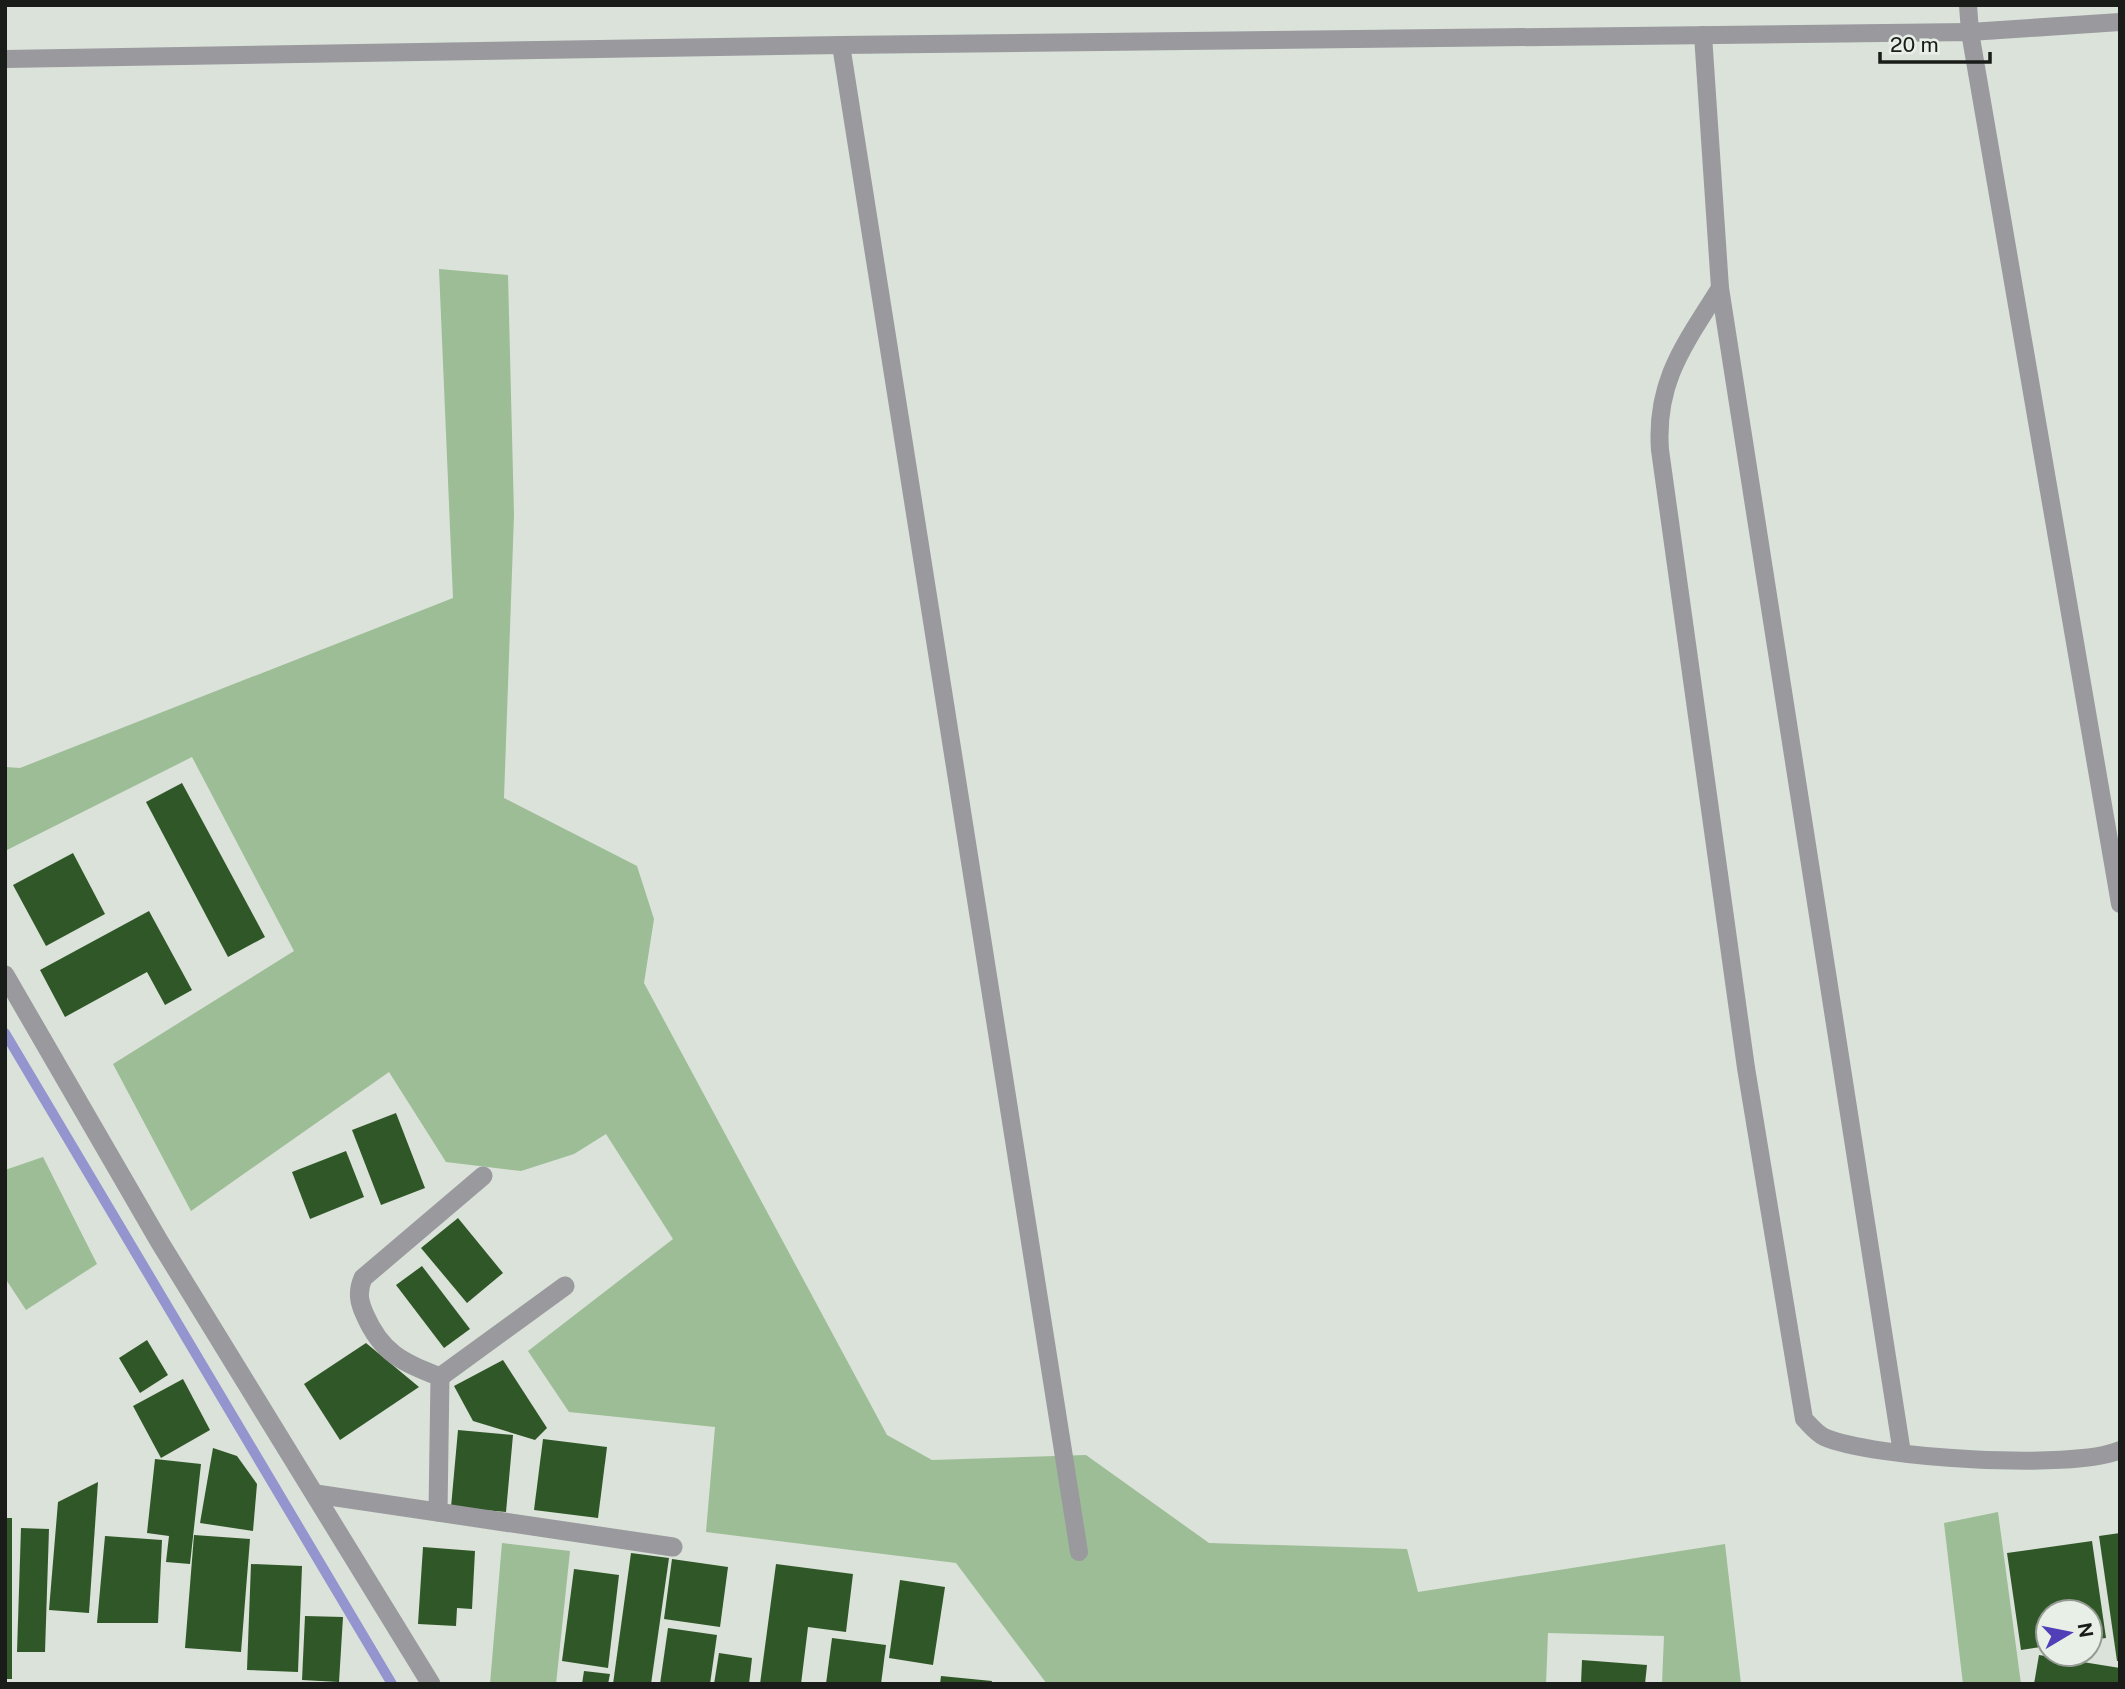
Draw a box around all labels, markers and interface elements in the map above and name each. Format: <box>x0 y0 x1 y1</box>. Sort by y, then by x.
scale bar <box>1880 21 1990 65</box>
text: 20 m <box>1890 32 1939 57</box>
north arrow <box>2034 1598 2104 1668</box>
text: N <box>2074 1621 2098 1639</box>

